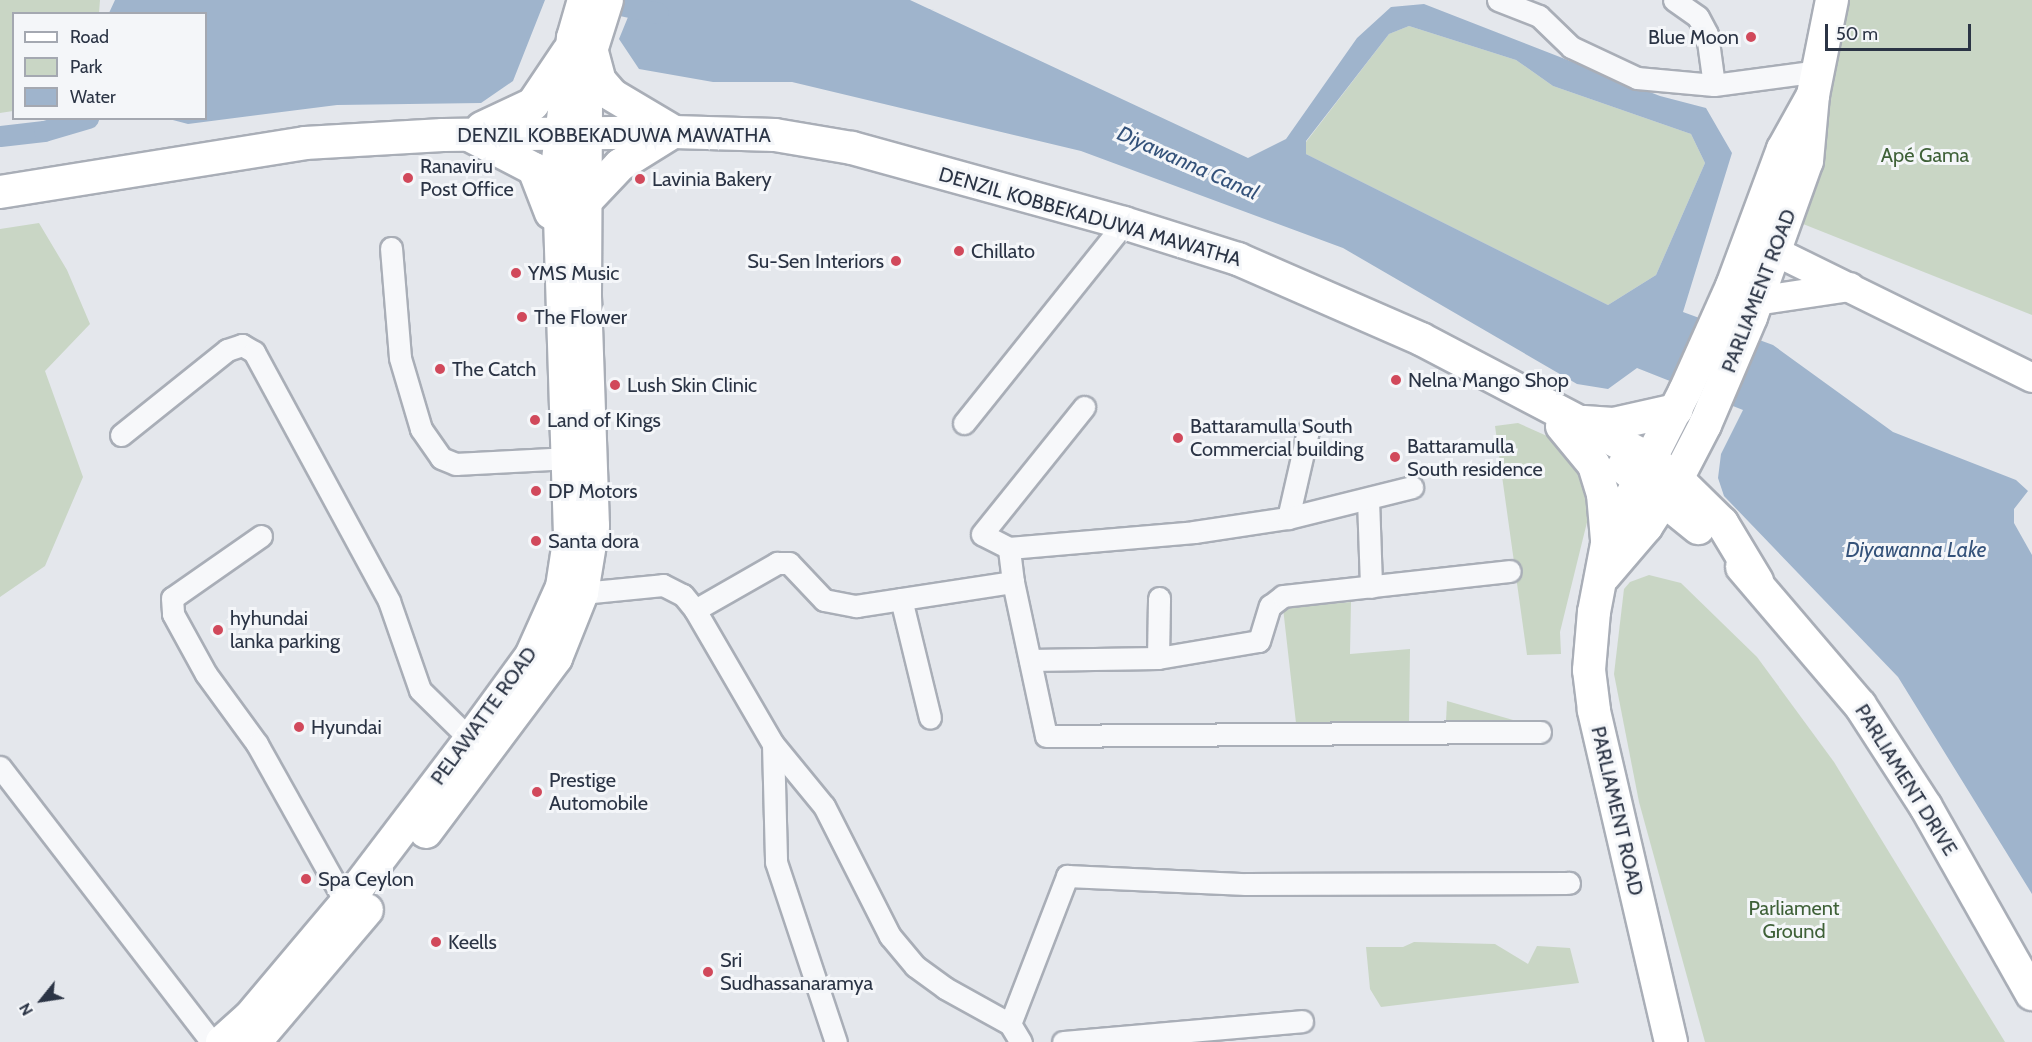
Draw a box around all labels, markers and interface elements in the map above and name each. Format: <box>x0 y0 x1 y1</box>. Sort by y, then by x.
legend <box>12 12 207 120</box>
scale bar <box>1828 12 1974 50</box>
text: 50 m <box>1836 23 1878 45</box>
place label: Blue Moon <box>1648 25 1739 49</box>
text: Road <box>70 26 109 48</box>
marker: Blue Moon <box>1744 30 1758 44</box>
text: Park <box>70 56 102 78</box>
text: Water <box>70 86 116 108</box>
water label: Diyawanna Canal <box>1114 121 1262 205</box>
street label: DENZIL KOBBEKADUWA MAWATHA <box>457 123 771 147</box>
park label: Apé Gama <box>1881 143 1969 167</box>
place label: Ranaviru Post Office <box>420 154 514 201</box>
street label: DENZIL KOBBEKADUWA MAWATHA <box>936 162 1244 272</box>
place label: Lavinia Bakery <box>652 167 772 191</box>
marker: Ranaviru Post Office <box>401 171 415 185</box>
marker: Lavinia Bakery <box>633 172 647 186</box>
street label: PARLIAMENT ROAD <box>1717 206 1801 376</box>
place label: Chillato <box>971 239 1035 263</box>
marker: Chillato <box>952 244 966 258</box>
place label: Su-Sen Interiors <box>747 249 884 273</box>
marker: Su-Sen Interiors <box>889 254 903 268</box>
place label: YMS Music <box>528 261 619 285</box>
marker: YMS Music <box>509 266 523 280</box>
place label: The Flower <box>534 305 627 329</box>
marker: The Flower <box>515 310 529 324</box>
place label: The Catch <box>452 357 536 381</box>
marker: The Catch <box>433 362 447 376</box>
place label: Nelna Mango Shop <box>1408 368 1569 392</box>
place label: Lush Skin Clinic <box>627 373 757 397</box>
marker: Nelna Mango Shop <box>1389 373 1403 387</box>
marker: Lush Skin Clinic <box>608 378 622 392</box>
place label: Land of Kings <box>547 408 661 432</box>
marker: Land of Kings <box>528 413 542 427</box>
place label: Battaramulla South Commercial building <box>1190 414 1363 461</box>
marker: Battaramulla South Commercial building <box>1171 431 1185 445</box>
place label: Battaramulla South residence <box>1407 434 1543 481</box>
marker: Battaramulla South residence <box>1388 450 1402 464</box>
place label: DP Motors <box>548 479 638 503</box>
marker: DP Motors <box>529 484 543 498</box>
place label: Santa dora <box>548 529 639 553</box>
marker: Santa dora <box>529 534 543 548</box>
water label: Diyawanna Lake <box>1846 537 1986 563</box>
place label: hyhundai lanka parking <box>230 606 340 653</box>
marker: hyhundai lanka parking <box>211 623 225 637</box>
street label: PELAWATTE ROAD <box>426 642 542 790</box>
street label: PARLIAMENT DRIVE <box>1850 700 1962 860</box>
place label: Hyundai <box>311 715 382 739</box>
marker: Hyundai <box>292 720 306 734</box>
street label: PARLIAMENT ROAD <box>1586 724 1648 898</box>
place label: Prestige Automobile <box>549 768 648 815</box>
marker: Prestige Automobile <box>530 785 544 799</box>
place label: Spa Ceylon <box>318 867 414 891</box>
marker: Spa Ceylon <box>299 872 313 886</box>
park label: Parliament Ground <box>1748 897 1840 944</box>
place label: Keells <box>448 930 497 954</box>
marker: Keells <box>429 935 443 949</box>
place label: Sri Sudhassanaramya <box>720 948 873 995</box>
marker: Sri Sudhassanaramya <box>701 965 715 979</box>
north arrow <box>12 970 72 1030</box>
text: N <box>15 1000 37 1019</box>

